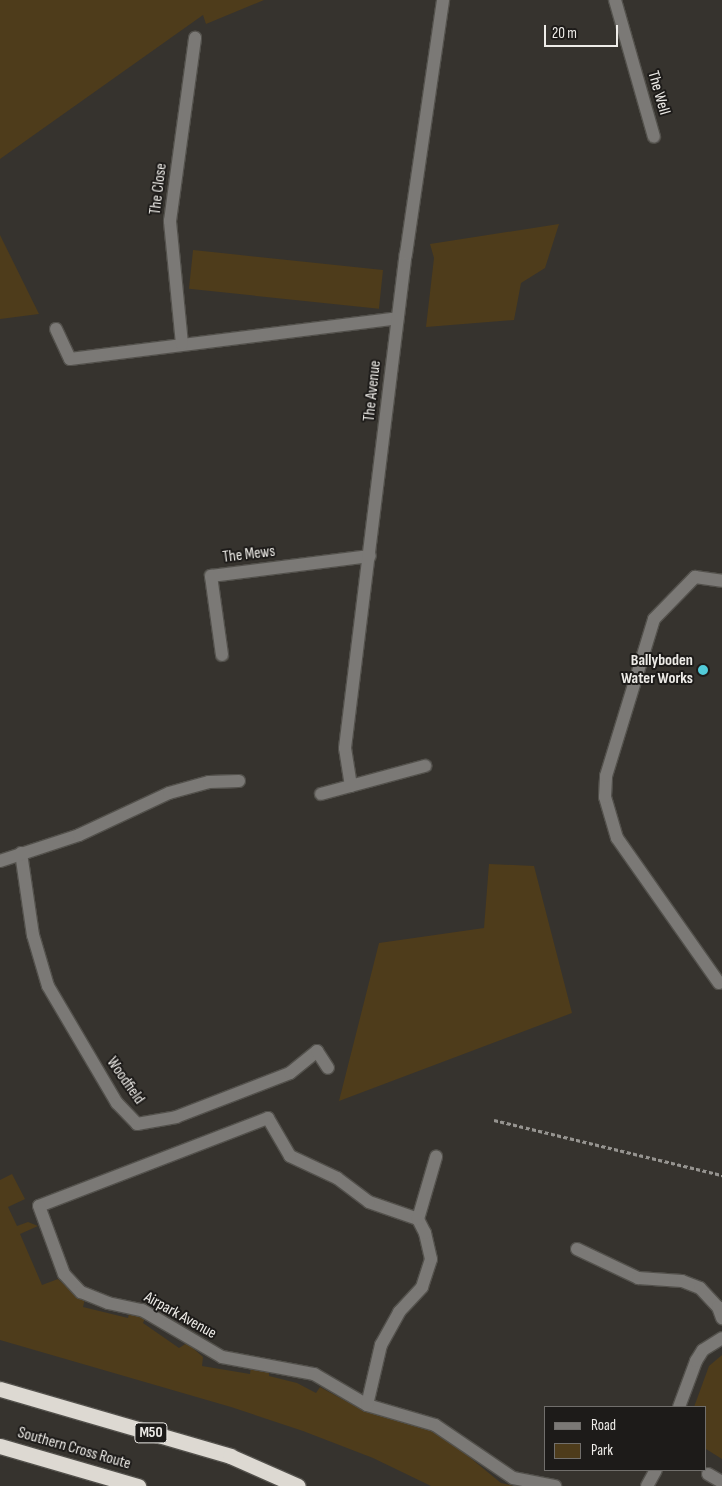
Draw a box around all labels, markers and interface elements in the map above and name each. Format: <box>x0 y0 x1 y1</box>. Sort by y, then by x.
scale bar <box>547 15 621 47</box>
text: 20 m <box>552 24 577 43</box>
street label: The Well <box>643 69 673 117</box>
street label: The Close <box>146 162 172 216</box>
street label: The Avenue <box>360 360 386 422</box>
street label: The Mews <box>222 542 276 568</box>
place label: Ballyboden Water Works <box>621 651 693 689</box>
marker: Ballyboden Water Works <box>697 664 709 676</box>
street label: Woodfield <box>102 1054 148 1108</box>
street label: Airpark Avenue <box>141 1288 219 1344</box>
legend <box>544 1406 707 1471</box>
text: Road <box>591 1416 616 1435</box>
road number: M50 <box>134 1420 168 1446</box>
street label: Southern Cross Route <box>15 1424 133 1474</box>
text: Park <box>591 1441 613 1460</box>

